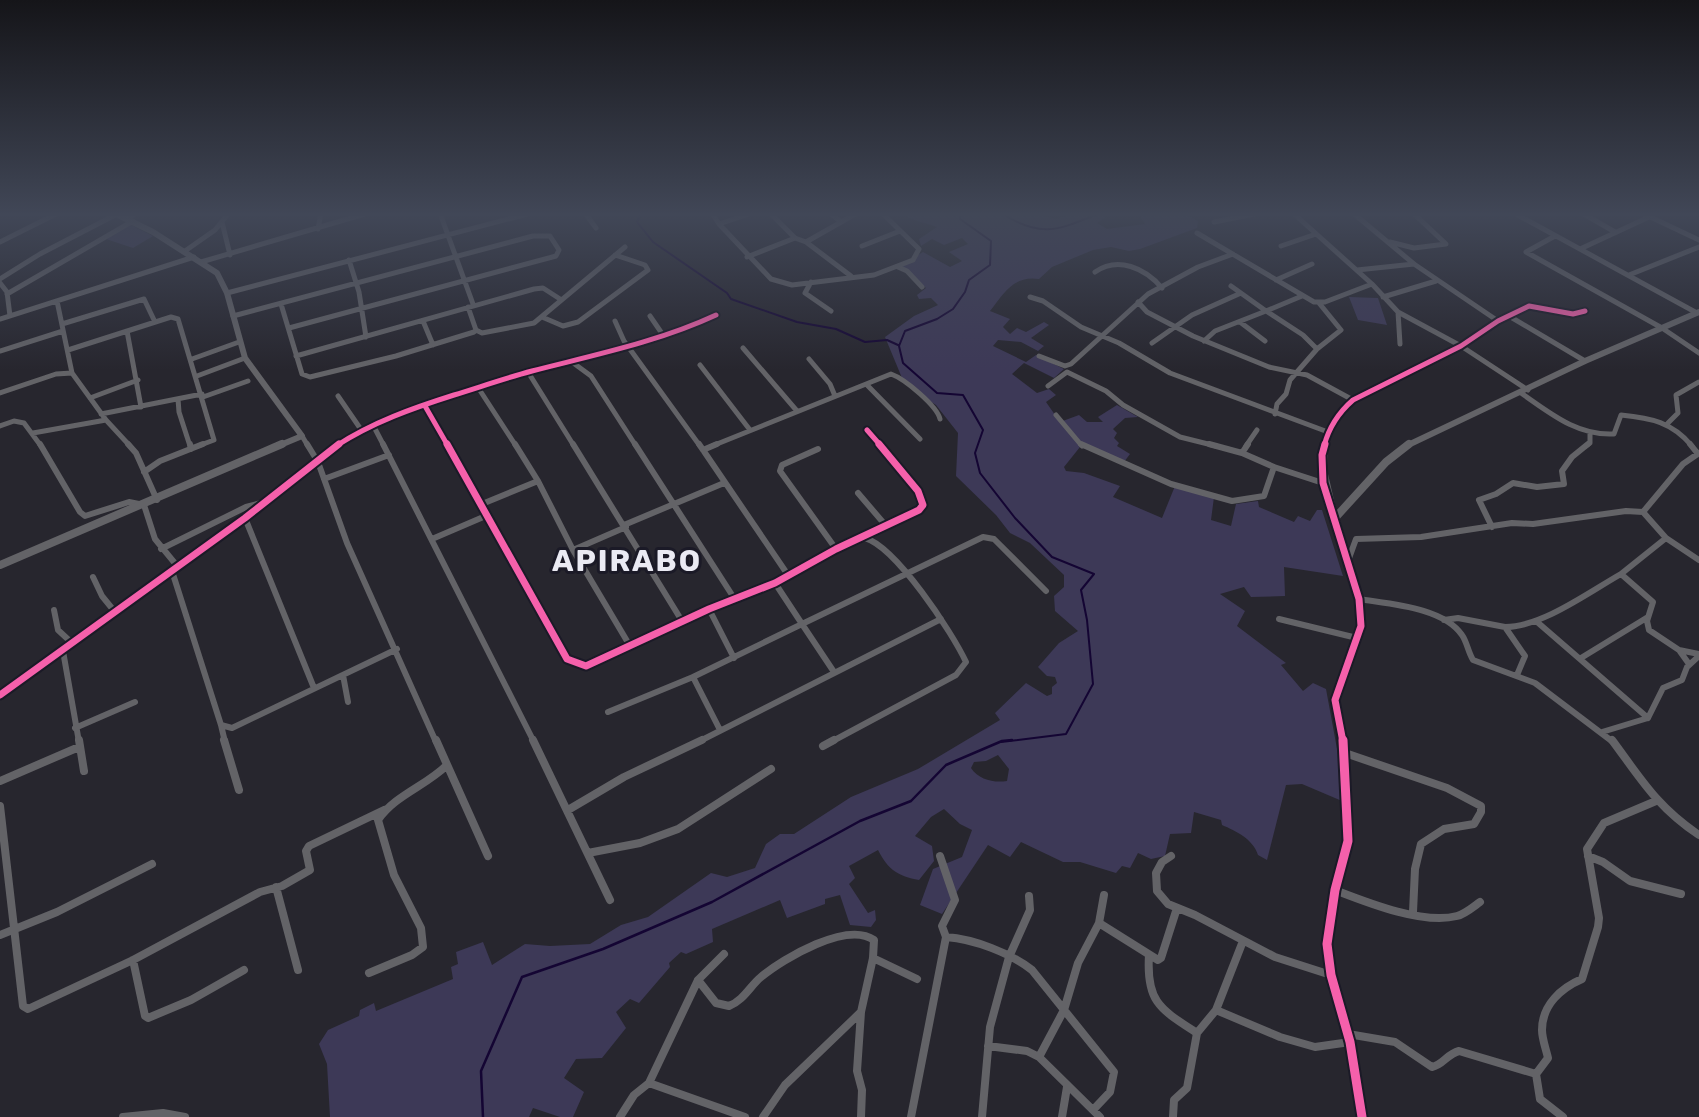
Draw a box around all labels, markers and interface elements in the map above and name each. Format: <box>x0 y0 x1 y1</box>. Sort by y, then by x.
district label: APIRABO <box>552 543 702 579</box>

